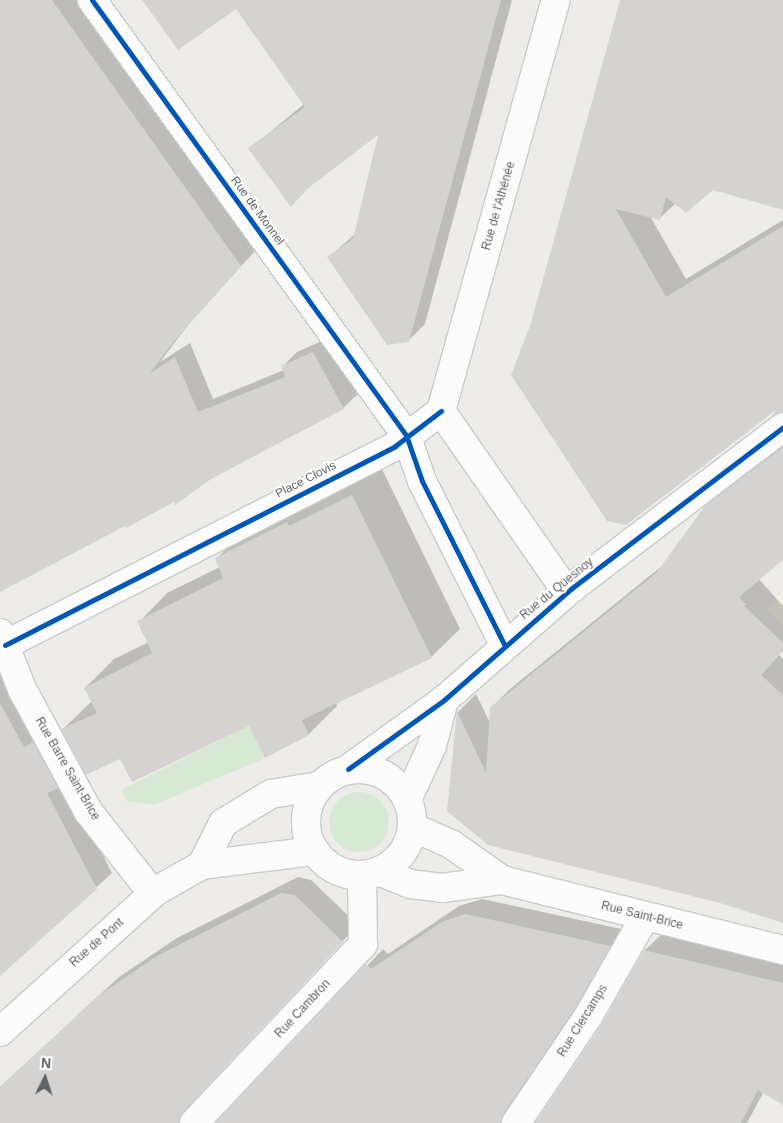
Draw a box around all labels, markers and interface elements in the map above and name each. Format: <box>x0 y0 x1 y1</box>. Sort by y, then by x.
street label: Rue de l'Athénée <box>479 160 519 252</box>
street label: Rue de Monnel <box>227 174 287 248</box>
street label: Place Clovis <box>273 459 339 501</box>
street label: Rue du Quesnoy <box>517 555 597 623</box>
street label: Rue Barre Saint-Brice <box>32 715 102 823</box>
street label: Rue Saint-Brice <box>599 899 685 933</box>
street label: Rue de Pont <box>67 916 127 970</box>
street label: Rue Cambron <box>272 977 334 1041</box>
street label: Rue Clercamps <box>555 982 611 1060</box>
north arrow <box>20 1053 70 1103</box>
text: N <box>40 1055 52 1071</box>

